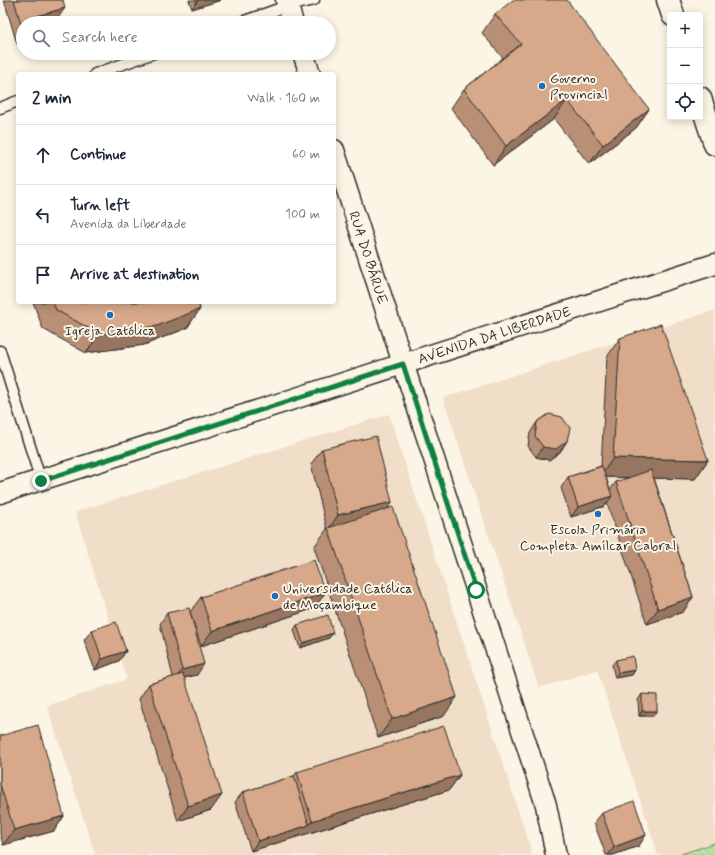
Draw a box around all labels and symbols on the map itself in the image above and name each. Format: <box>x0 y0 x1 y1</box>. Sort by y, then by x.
place label: Governo Provincial <box>550 70 608 104</box>
marker: Governo Provincial <box>537 81 547 91</box>
street label: RUA DO BÁRUE <box>344 209 391 307</box>
street label: AVENIDA DA LIBERDADE <box>416 303 573 369</box>
marker: Igreja Católica <box>105 310 115 320</box>
place label: Igreja Católica <box>65 322 155 340</box>
route end <box>32 472 50 490</box>
marker: Escola Primária Completa Amílcar Cabral <box>593 509 603 519</box>
place label: Escola Primária Completa Amílcar Cabral <box>520 521 676 555</box>
place label: Universidade Católica de Moçambique <box>283 580 413 614</box>
route start <box>467 581 485 599</box>
marker: Universidade Católica de Moçambique <box>270 591 280 601</box>

